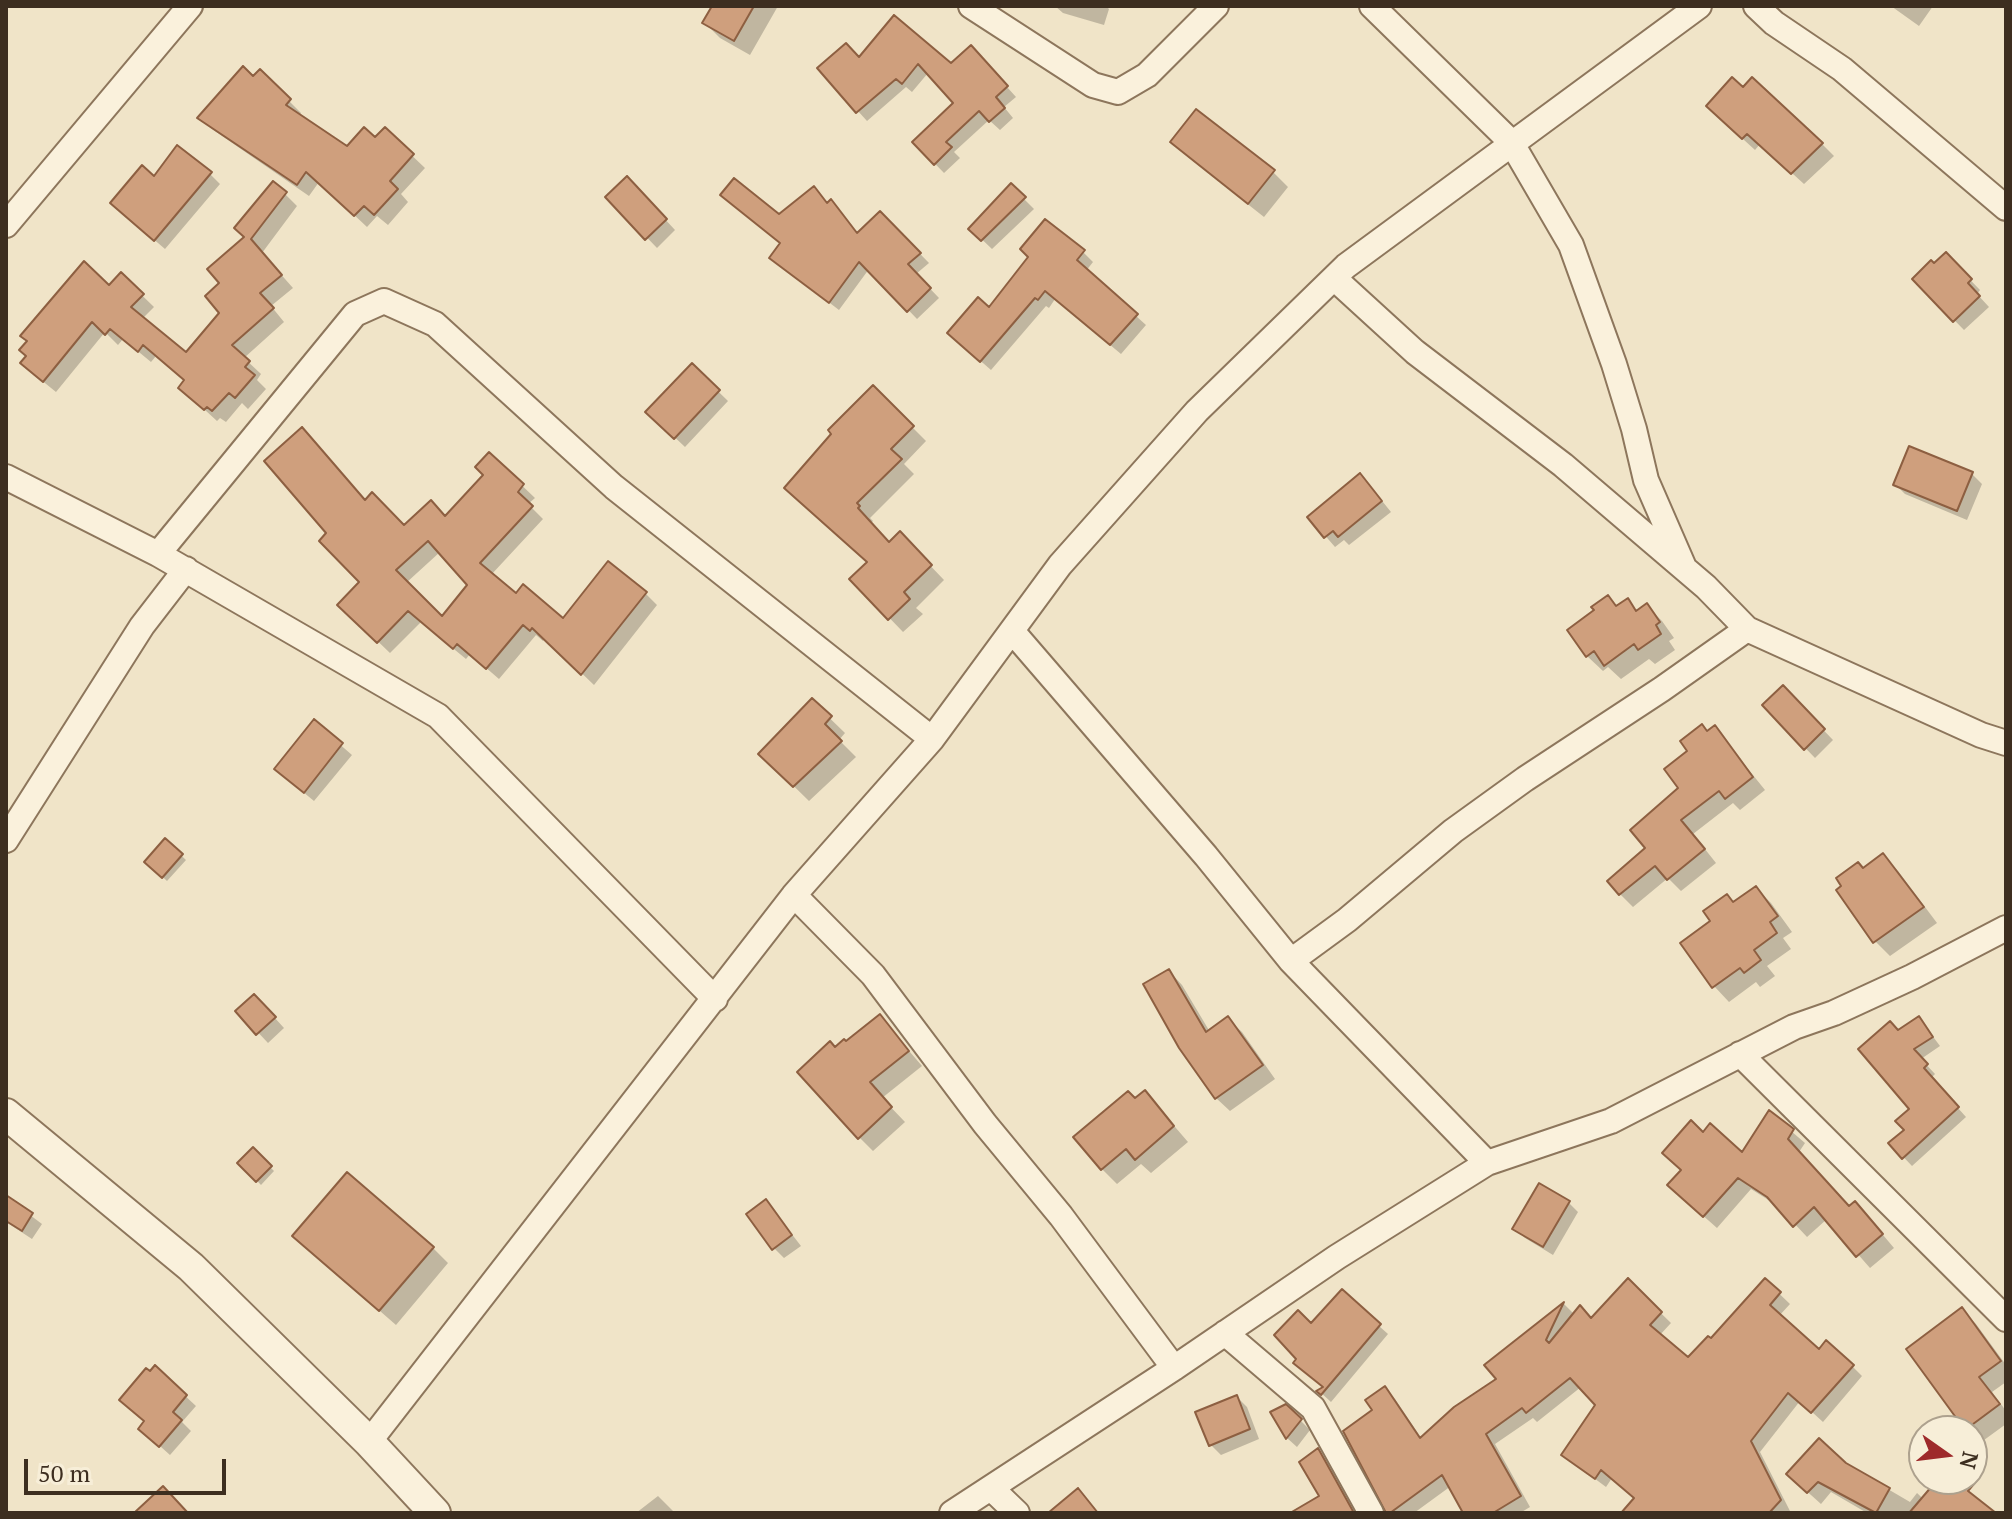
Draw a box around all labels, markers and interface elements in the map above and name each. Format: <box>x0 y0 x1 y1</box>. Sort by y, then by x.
north arrow <box>1908 1415 1988 1495</box>
scale bar <box>28 1443 230 1493</box>
text: N <box>1954 1449 1986 1472</box>
text: 50 m <box>38 1457 90 1489</box>

